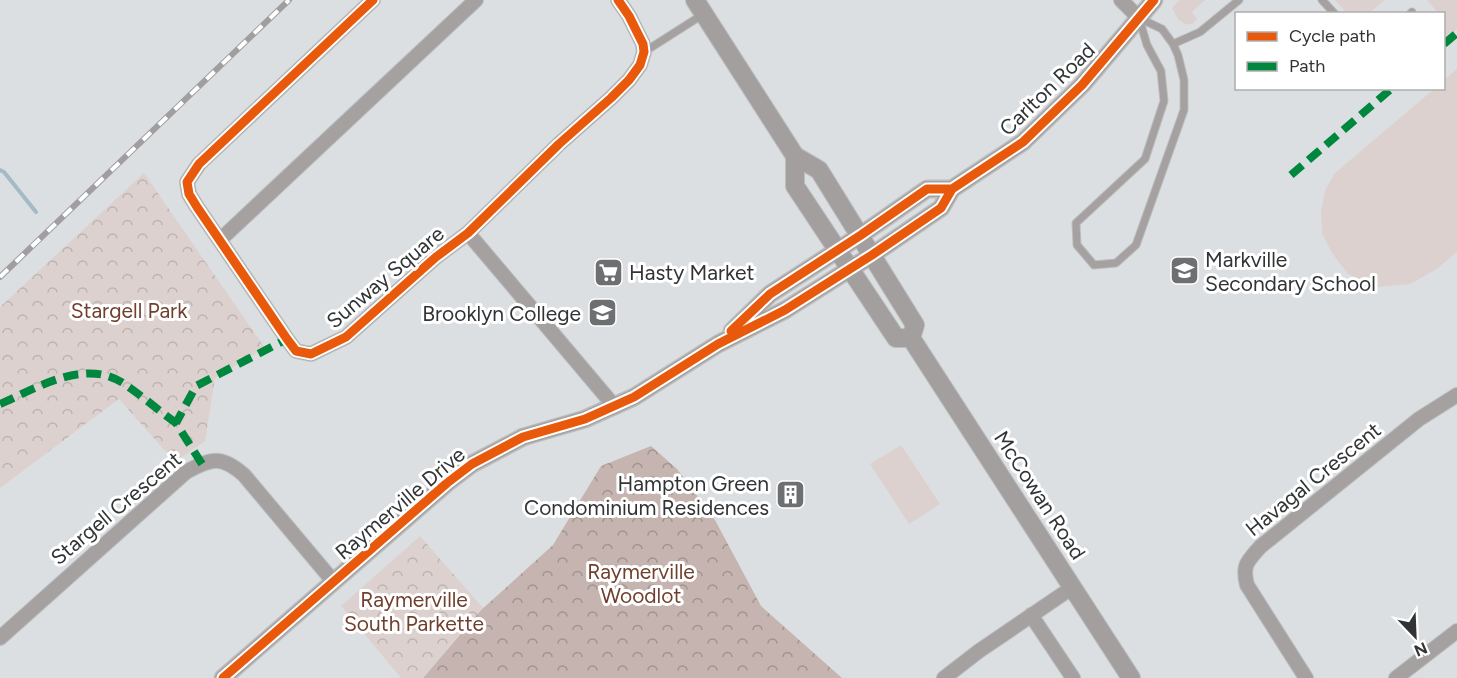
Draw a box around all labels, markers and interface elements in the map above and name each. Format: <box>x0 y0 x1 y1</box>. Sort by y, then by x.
legend <box>1235 12 1445 90</box>
text: Cycle path <box>1289 25 1376 47</box>
street label: Carlton Road <box>994 37 1100 141</box>
text: Path <box>1289 55 1325 77</box>
street label: Sunway Square <box>321 221 449 333</box>
place label: Markville Secondary School <box>1205 247 1376 296</box>
school or university icon: Markville Secondary School <box>1168 255 1200 287</box>
supermarket icon: Hasty Market <box>592 256 624 288</box>
place label: Hasty Market <box>629 260 754 285</box>
school or university icon: Brooklyn College <box>586 297 618 329</box>
park label: Stargell Park <box>71 298 188 323</box>
place label: Brooklyn College <box>422 301 581 326</box>
street label: Havagal Crescent <box>1240 417 1386 541</box>
street label: McCowan Road <box>989 426 1091 564</box>
street label: Raymerville Drive <box>330 442 470 564</box>
street label: Stargell Crescent <box>46 446 186 570</box>
place label: Hampton Green Condominium Residences <box>524 471 769 520</box>
building icon: Hampton Green Condominium Residences <box>774 479 806 511</box>
park label: Raymerville Woodlot <box>587 559 695 608</box>
park label: Raymerville South Parkette <box>344 587 484 636</box>
north arrow <box>1385 606 1445 666</box>
text: N <box>1411 638 1430 661</box>

